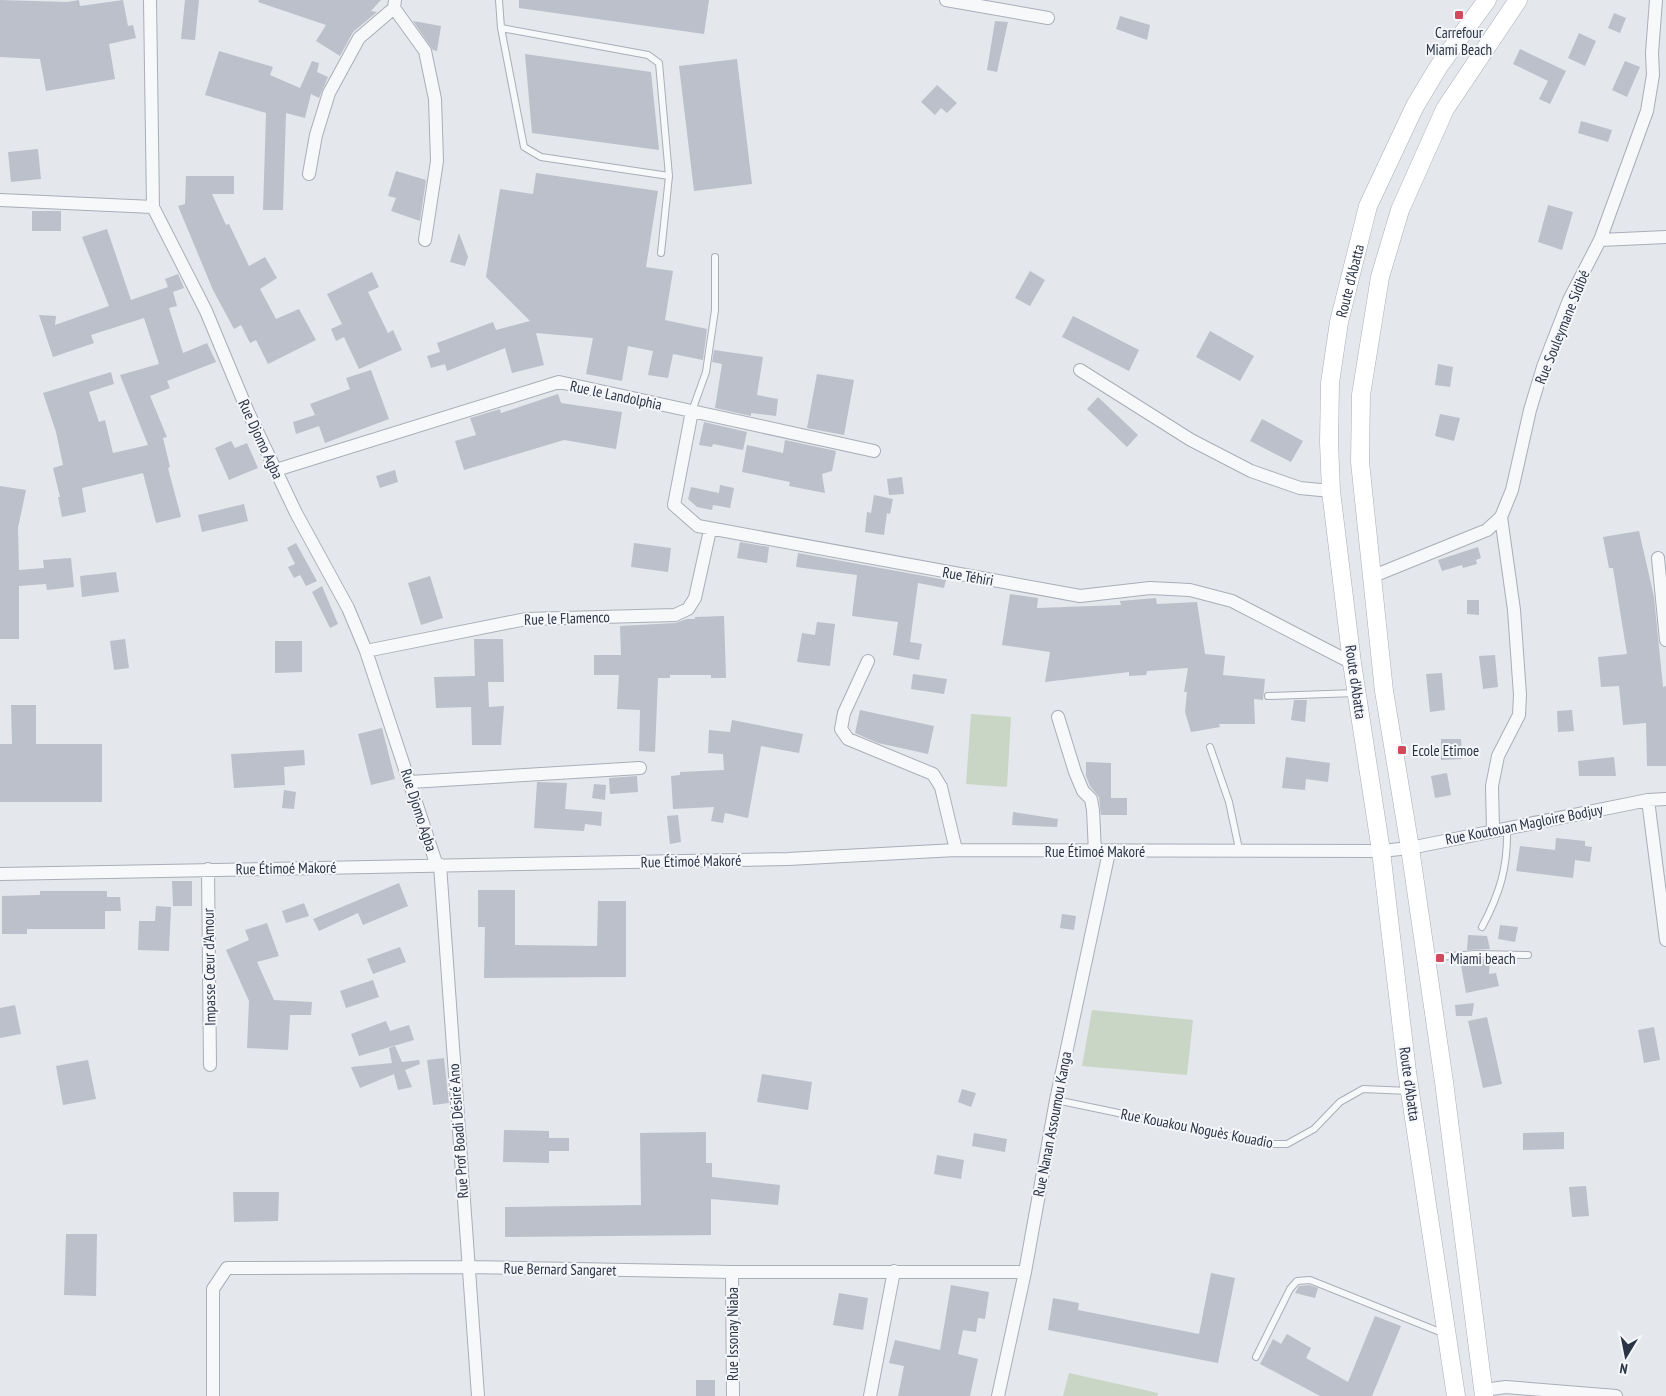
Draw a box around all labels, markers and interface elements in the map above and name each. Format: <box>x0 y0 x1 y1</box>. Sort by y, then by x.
marker: Carrefour Miami Beach <box>1453 9 1465 21</box>
place label: Carrefour Miami Beach <box>1426 23 1492 59</box>
street label: Route d'Abatta <box>1331 242 1368 319</box>
street label: Rue Souleymane Sidibé <box>1530 267 1594 387</box>
street label: Rue le Landolphia <box>568 376 664 414</box>
street label: Rue Djomo Agba <box>234 396 288 482</box>
street label: Rue Téhiri <box>941 562 995 590</box>
street label: Rue le Flamenco <box>524 607 610 629</box>
street label: Route d'Abatta <box>1341 644 1371 720</box>
place label: Ecole Etimoe <box>1412 741 1479 760</box>
marker: Ecole Etimoe <box>1396 744 1408 756</box>
street label: Rue Djomo Agba <box>397 766 441 854</box>
street label: Rue Koutouan Magloire Bodjuy <box>1444 799 1605 849</box>
street label: Rue Étimoé Makoré <box>1045 842 1145 861</box>
street label: Rue Étimoé Makoré <box>641 851 741 871</box>
street label: Rue Étimoé Makoré <box>236 858 336 878</box>
street label: Impasse Cœur d'Amour <box>198 907 220 1026</box>
place label: Miami beach <box>1450 949 1516 968</box>
marker: Miami beach <box>1434 952 1446 964</box>
street label: Route d'Abatta <box>1395 1046 1425 1122</box>
street label: Rue Nanan Assoumou Kanga <box>1029 1050 1075 1198</box>
street label: Rue Prof Boadi Désiré Ano <box>444 1063 472 1199</box>
street label: Rue Kouakou Noguès Kouadio <box>1119 1104 1275 1152</box>
street label: Rue Bernard Sangaret <box>503 1259 617 1279</box>
street label: Rue Issonay Niaba <box>723 1287 742 1381</box>
north arrow <box>1601 1331 1651 1381</box>
text: N <box>1618 1359 1629 1378</box>

